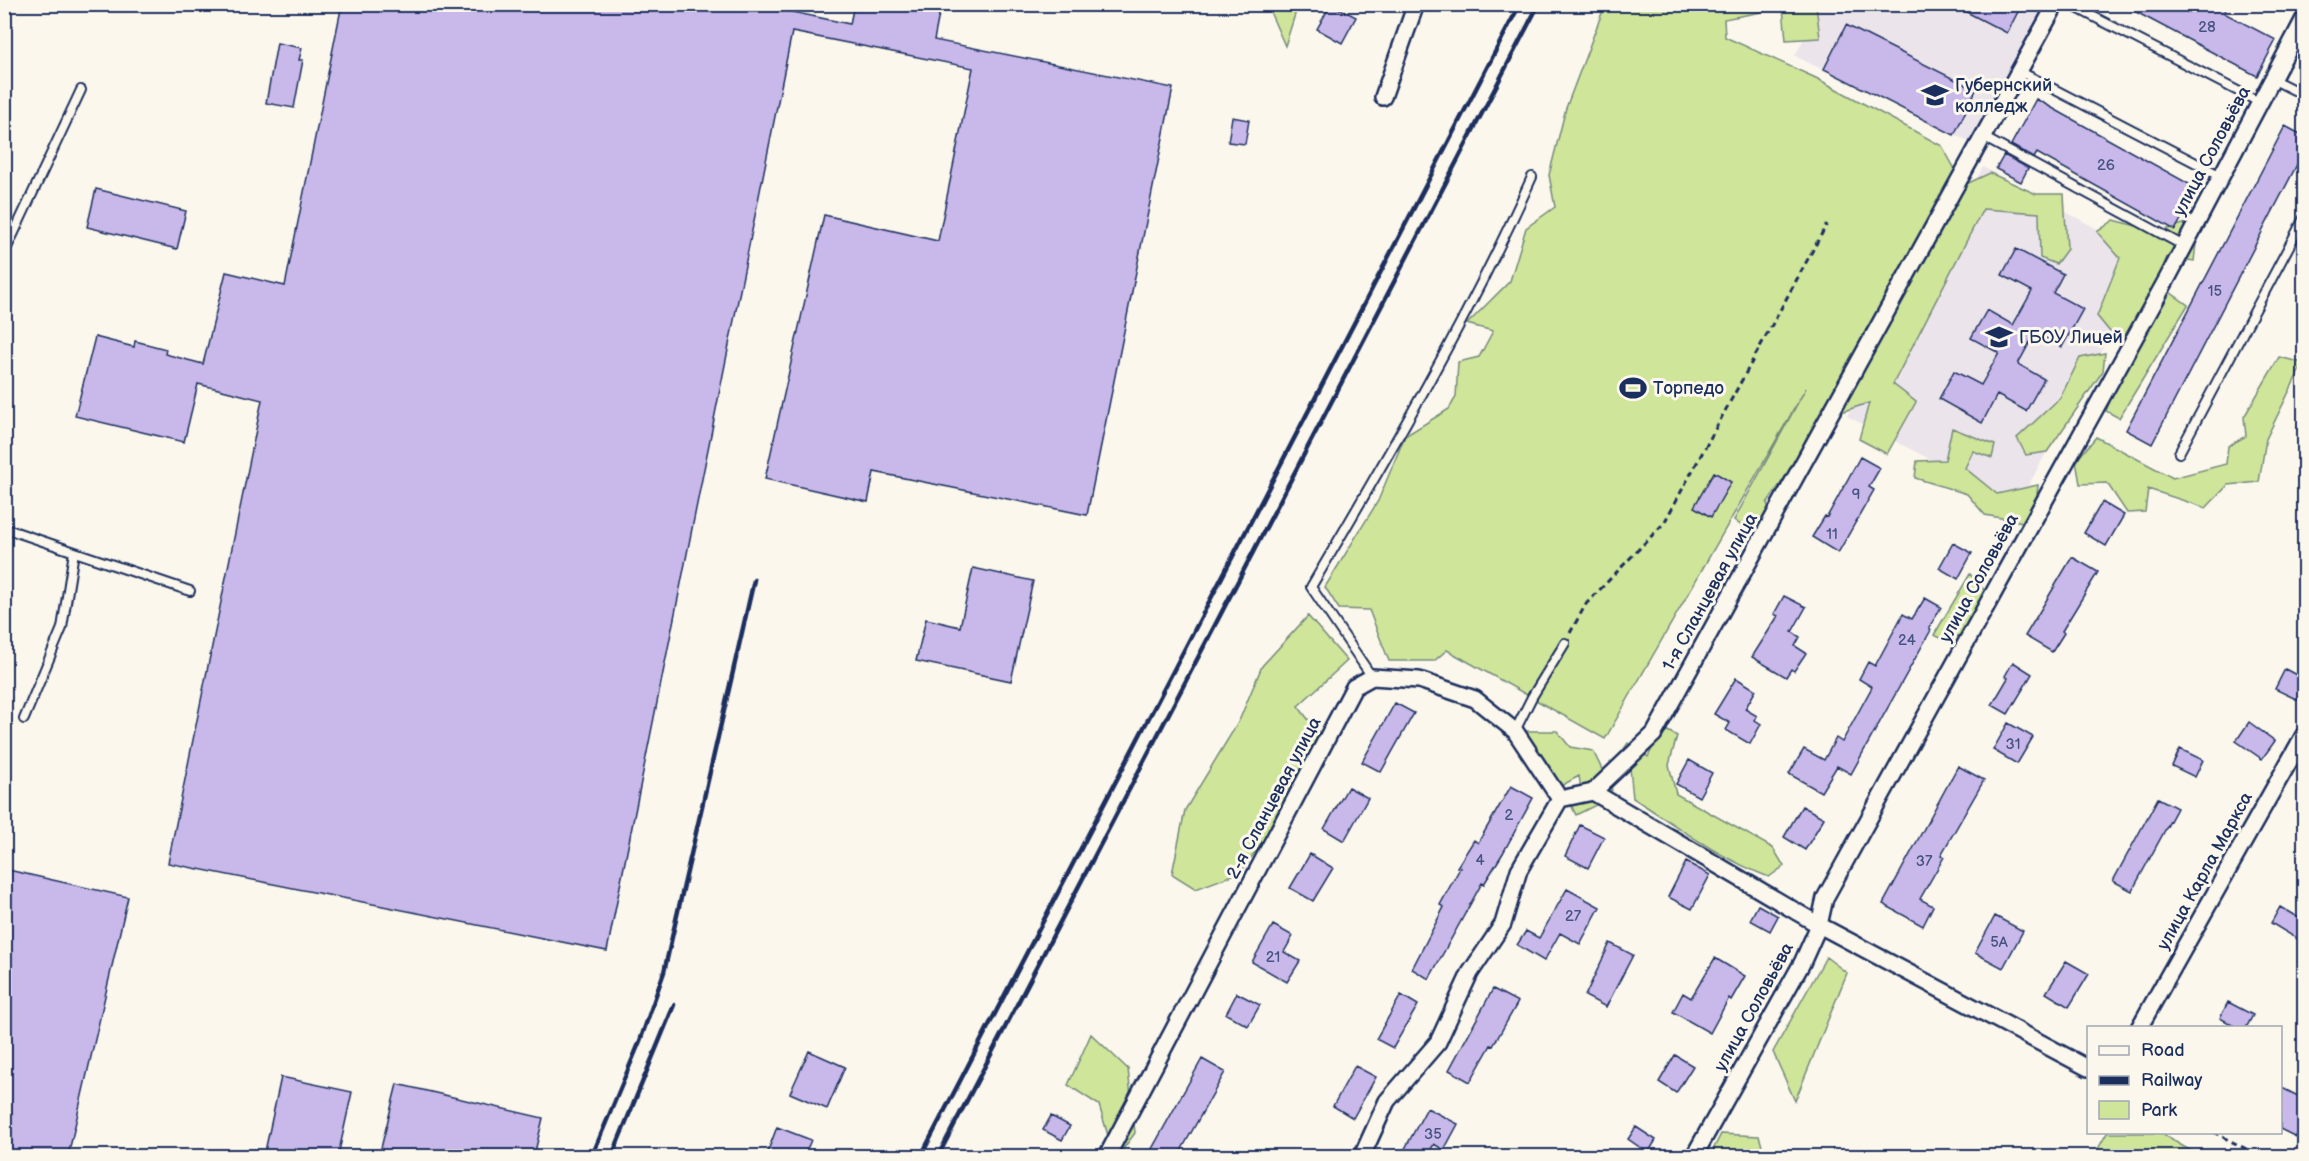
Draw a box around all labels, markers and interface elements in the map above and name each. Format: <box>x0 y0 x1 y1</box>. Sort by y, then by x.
house number: 28 <box>2198 18 2216 37</box>
place label: Губернский колледж <box>1955 75 2052 117</box>
school or university icon: Губернский колледж <box>1920 80 1950 110</box>
street label: улица Соловьёва <box>2169 82 2255 219</box>
house number: 26 <box>2097 156 2115 175</box>
house number: 15 <box>2208 282 2222 301</box>
school or university icon: ГБОУ Лицей <box>1984 322 2014 352</box>
place label: ГБОУ Лицей <box>2019 327 2123 348</box>
sports icon: Торпедо <box>1618 373 1648 403</box>
place label: Торпедо <box>1653 378 1724 399</box>
house number: 9 <box>1852 485 1860 504</box>
street label: 1-я Сланцевая улица <box>1658 509 1762 674</box>
street label: улица Соловьёва <box>1935 510 2023 646</box>
house number: 11 <box>1826 525 1838 544</box>
house number: 24 <box>1898 631 1916 650</box>
street label: 2-я Сланцевая улица <box>1222 713 1326 883</box>
house number: 31 <box>2005 735 2021 754</box>
street label: улица Карла Маркса <box>2153 788 2257 954</box>
house number: 2 <box>1505 806 1514 825</box>
house number: 4 <box>1475 851 1485 870</box>
house number: 37 <box>1916 852 1933 871</box>
house number: 27 <box>1565 907 1582 926</box>
house number: 5А <box>1990 933 2009 952</box>
street label: улица Соловьёва <box>1710 939 1798 1075</box>
house number: 21 <box>1266 948 1280 967</box>
legend <box>2087 1026 2282 1134</box>
text: Road <box>2141 1040 2185 1061</box>
text: Railway <box>2141 1070 2203 1091</box>
text: Park <box>2141 1100 2177 1121</box>
house number: 35 <box>1424 1125 1442 1144</box>

